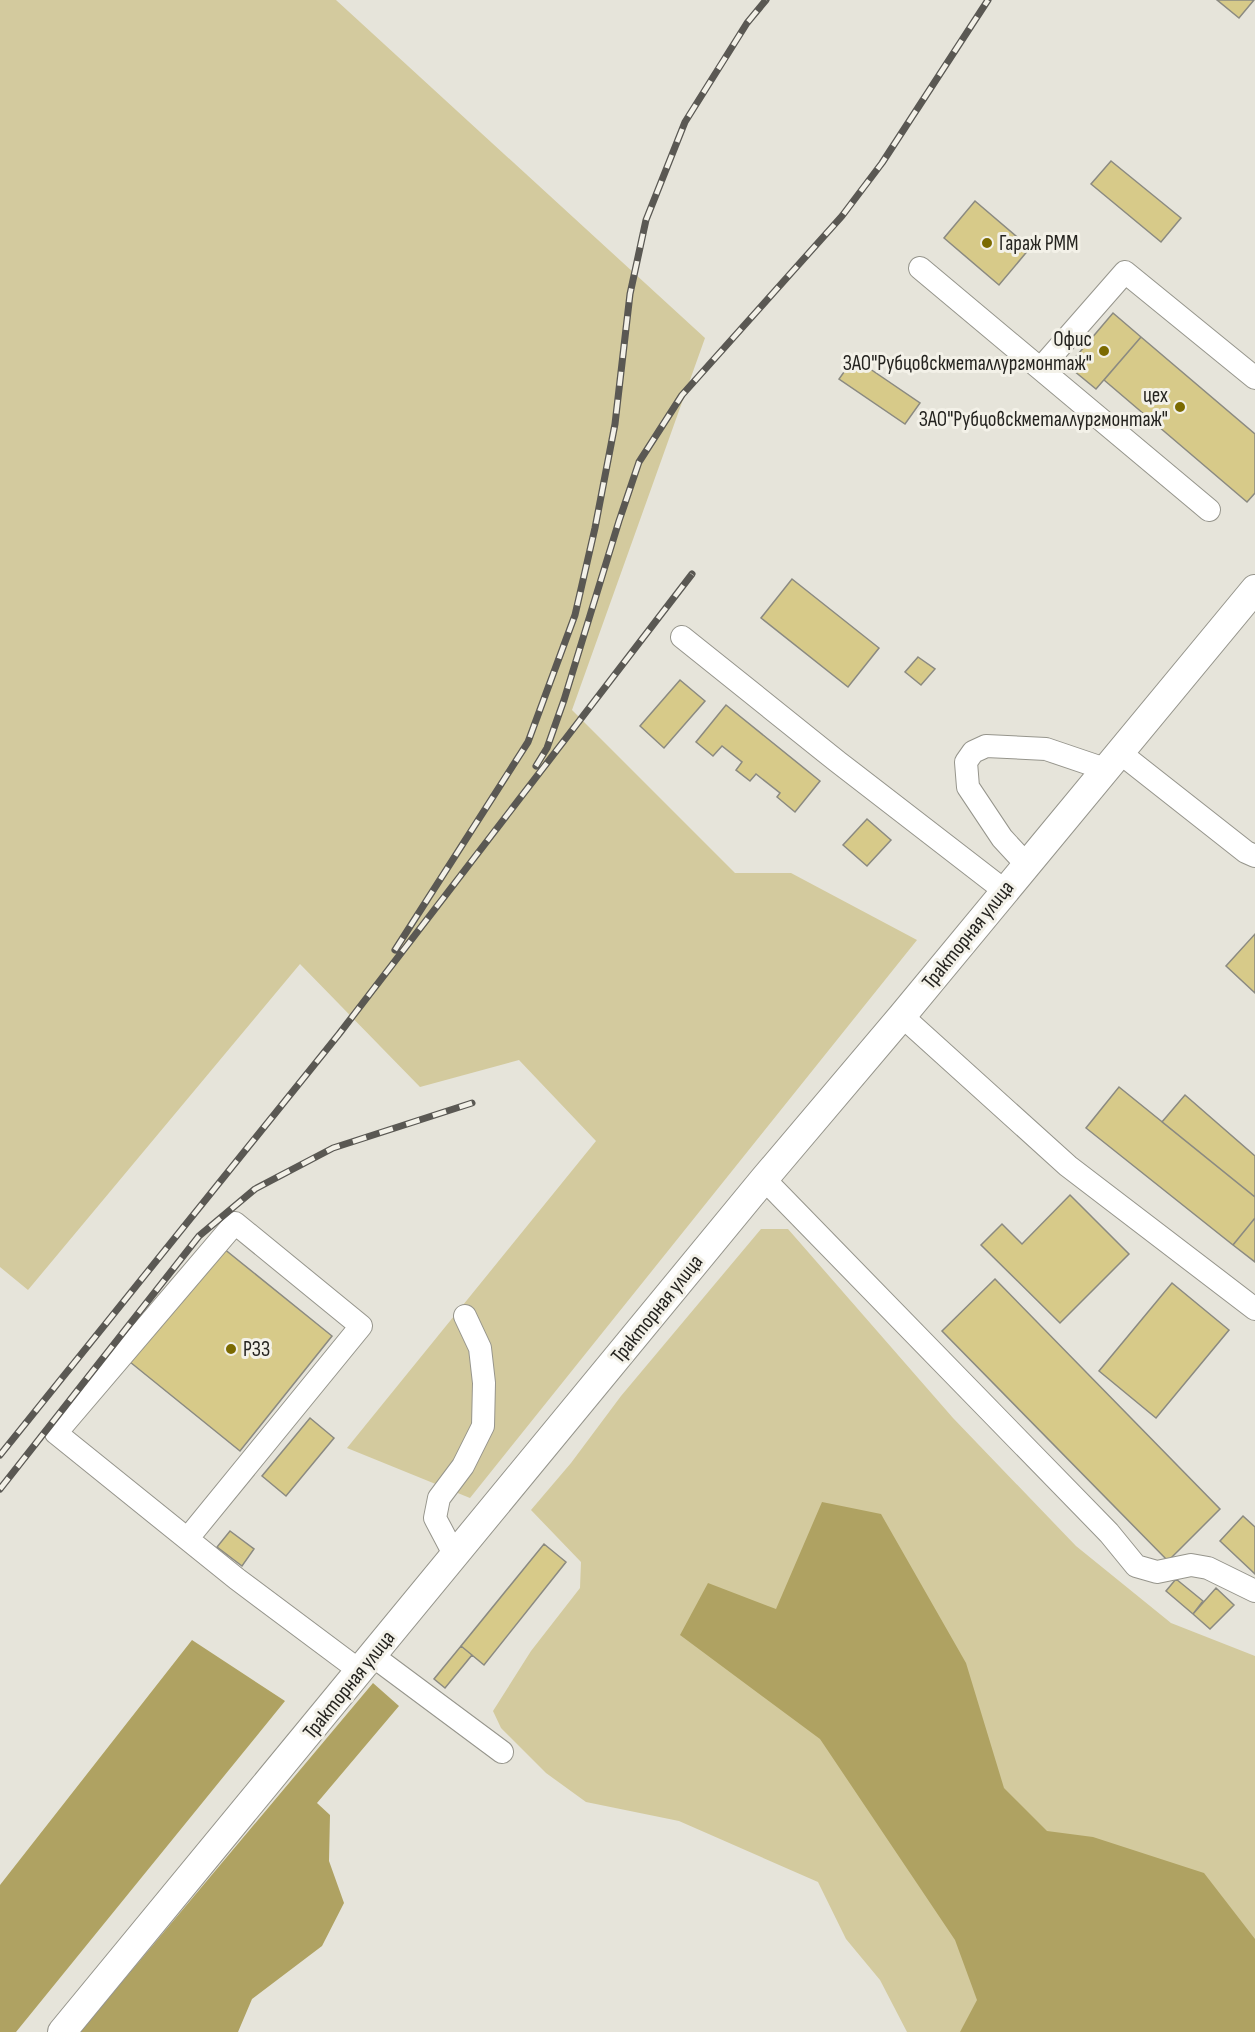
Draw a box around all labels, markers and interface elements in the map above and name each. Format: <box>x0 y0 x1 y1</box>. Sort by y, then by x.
place label: Гараж РММ <box>999 231 1079 256</box>
marker: Гараж РММ <box>980 236 994 250</box>
place label: Офис ЗАО"Рубцовскметаллургмонтаж" <box>843 327 1092 376</box>
marker: Офис ЗАО"Рубцовскметаллургмонтаж" <box>1097 344 1111 358</box>
place label: цех ЗАО"Рубцовскметаллургмонтаж" <box>919 383 1168 432</box>
marker: цех ЗАО"Рубцовскметаллургмонтаж" <box>1173 400 1187 414</box>
street label: Тракторная улица <box>917 876 1019 994</box>
street label: Тракторная улица <box>606 1250 708 1368</box>
place label: РЗЗ <box>243 1337 270 1362</box>
marker: РЗЗ <box>224 1342 238 1356</box>
street label: Тракторная улица <box>298 1626 400 1744</box>

